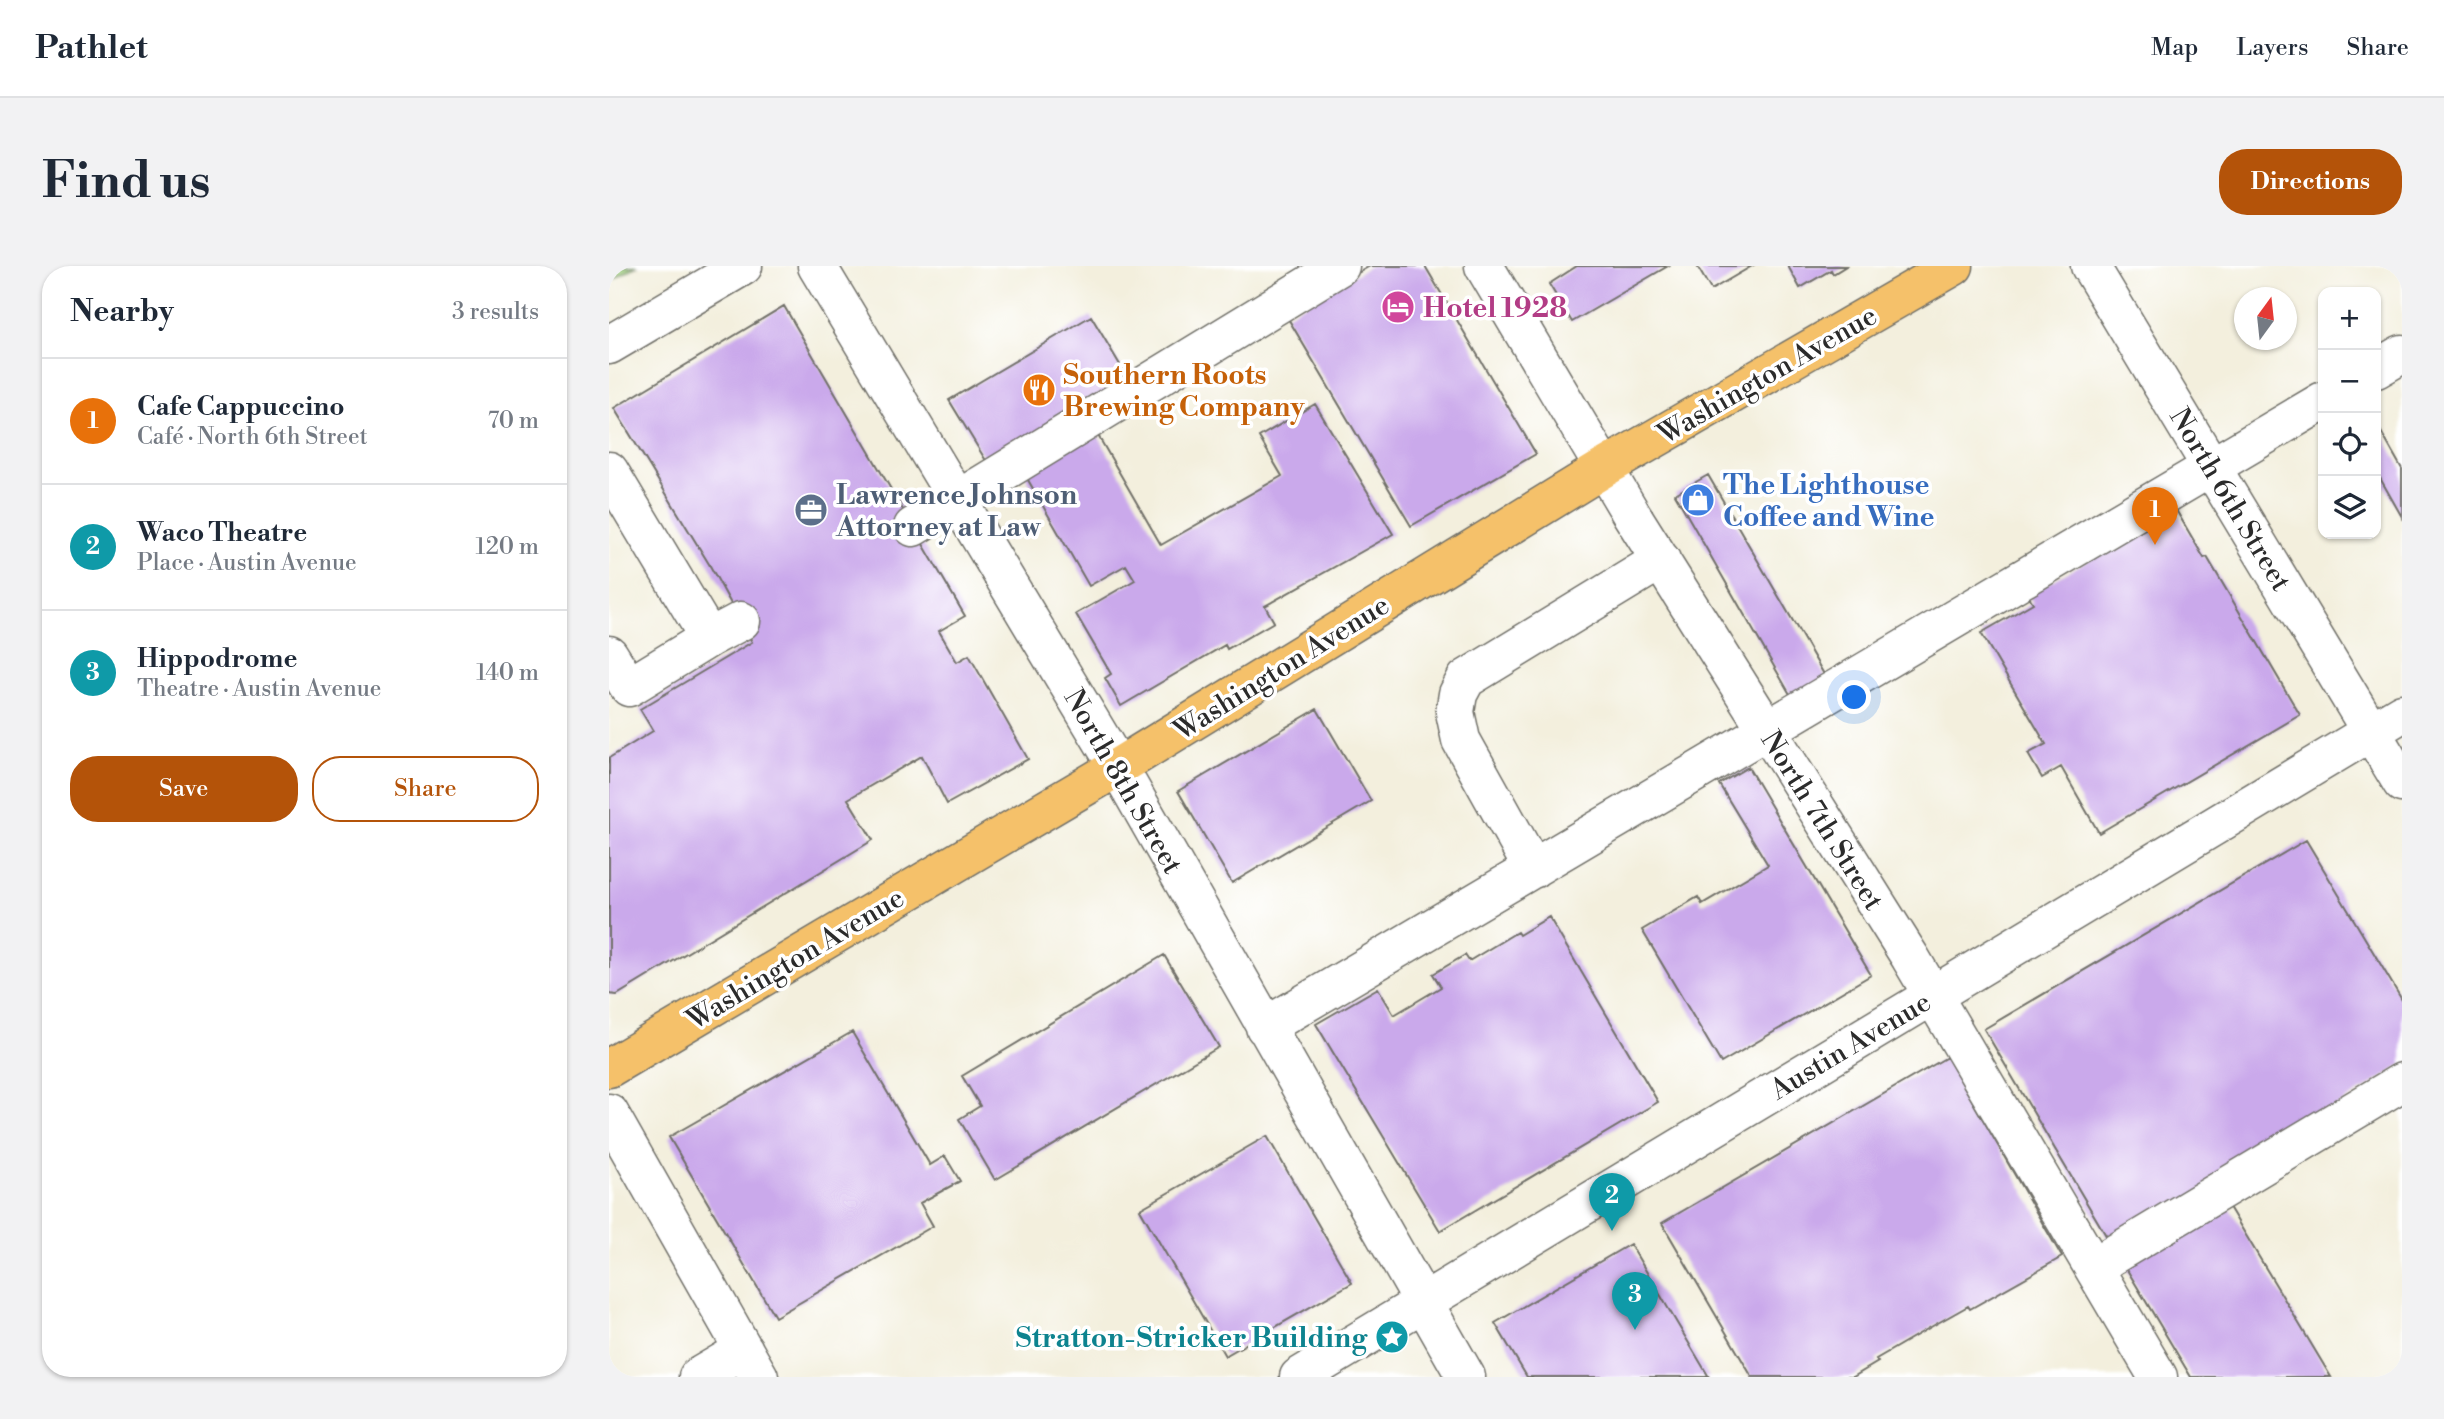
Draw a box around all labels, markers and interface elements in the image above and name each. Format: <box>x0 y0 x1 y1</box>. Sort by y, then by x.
text: Pathlet <box>35 28 148 69</box>
text: Map <box>2151 33 2198 63</box>
text: Layers <box>2236 33 2308 63</box>
text: Share <box>2346 33 2409 63</box>
button: Directions <box>2219 149 2402 215</box>
text: Find us <box>42 152 211 213</box>
north arrow <box>2234 287 2297 350</box>
map controls <box>2318 287 2381 539</box>
button: + <box>2318 287 2381 350</box>
hotel icon: Hotel 1928 <box>1379 288 1417 326</box>
place label: Hotel 1928 <box>1423 291 1567 326</box>
text: Nearby <box>70 293 174 331</box>
text: 3 results <box>452 298 539 326</box>
street label: Washington Avenue <box>1651 298 1884 453</box>
button: − <box>2318 350 2381 413</box>
place label: Southern Roots Brewing Company <box>1063 358 1306 425</box>
restaurant icon: Southern Roots Brewing Company <box>1020 371 1058 409</box>
text: Cafe Cappuccino <box>137 391 344 423</box>
street label: North 6th Street <box>2161 402 2298 598</box>
text: 1 <box>87 407 99 435</box>
text: 70 m <box>488 407 539 435</box>
button: locate <box>2318 413 2381 476</box>
text: Café · North 6th Street <box>137 423 368 451</box>
place label: The Lighthouse Coffee and Wine <box>1723 468 1935 535</box>
button: layers <box>2318 476 2381 539</box>
place label: Lawrence Johnson Attorney at Law <box>835 478 1077 545</box>
shop icon: The Lighthouse Coffee and Wine <box>1679 481 1717 519</box>
pin: 1 <box>2132 487 2178 545</box>
office icon: Lawrence Johnson Attorney at Law <box>792 491 830 529</box>
text: Waco Theatre <box>137 517 307 549</box>
text: 2 <box>86 533 100 561</box>
text: 120 m <box>475 533 539 561</box>
text: Place · Austin Avenue <box>137 549 357 577</box>
street label: Washington Avenue <box>1167 588 1396 749</box>
text: Hippodrome <box>137 643 297 675</box>
text: 3 <box>86 659 100 687</box>
text: 140 m <box>476 659 539 687</box>
text: Theatre · Austin Avenue <box>137 675 381 703</box>
your location <box>1837 680 1871 714</box>
street label: North 8th Street <box>1056 683 1190 881</box>
street label: North 7th Street <box>1753 725 1891 917</box>
button: Save <box>70 756 298 822</box>
button: Share <box>312 756 539 822</box>
street label: Washington Avenue <box>680 881 911 1038</box>
street label: Austin Avenue <box>1763 985 1938 1109</box>
pin: 2 <box>1589 1173 1635 1231</box>
pin: 3 <box>1612 1272 1658 1330</box>
place icon: Stratton-Stricker Building <box>1373 1318 1411 1356</box>
place label: Stratton-Stricker Building <box>1015 1321 1368 1356</box>

